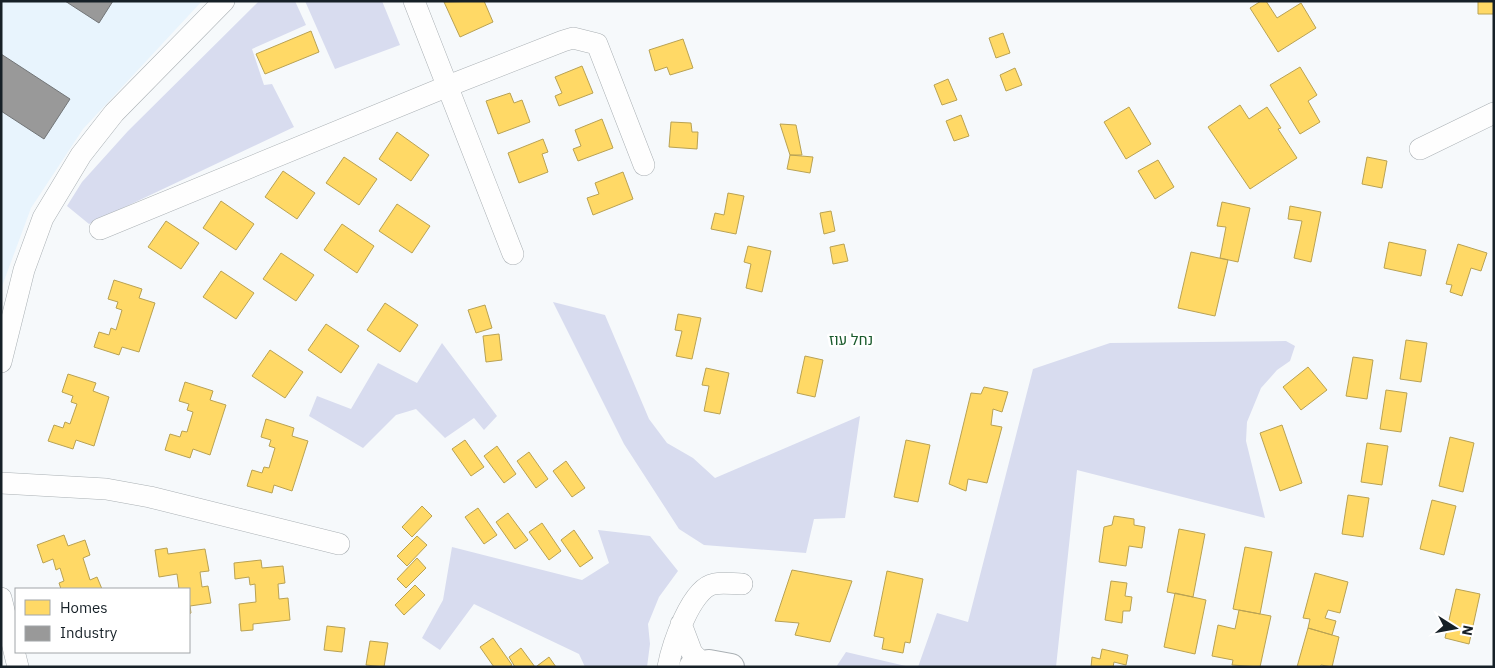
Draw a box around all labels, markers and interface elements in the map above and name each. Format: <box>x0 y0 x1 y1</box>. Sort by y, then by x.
district label: נחל עוז <box>829 330 873 349</box>
legend <box>15 588 190 653</box>
text: Homes <box>60 598 108 617</box>
north arrow <box>1430 603 1480 653</box>
text: Industry <box>60 623 118 642</box>
text: N <box>1458 624 1478 637</box>

